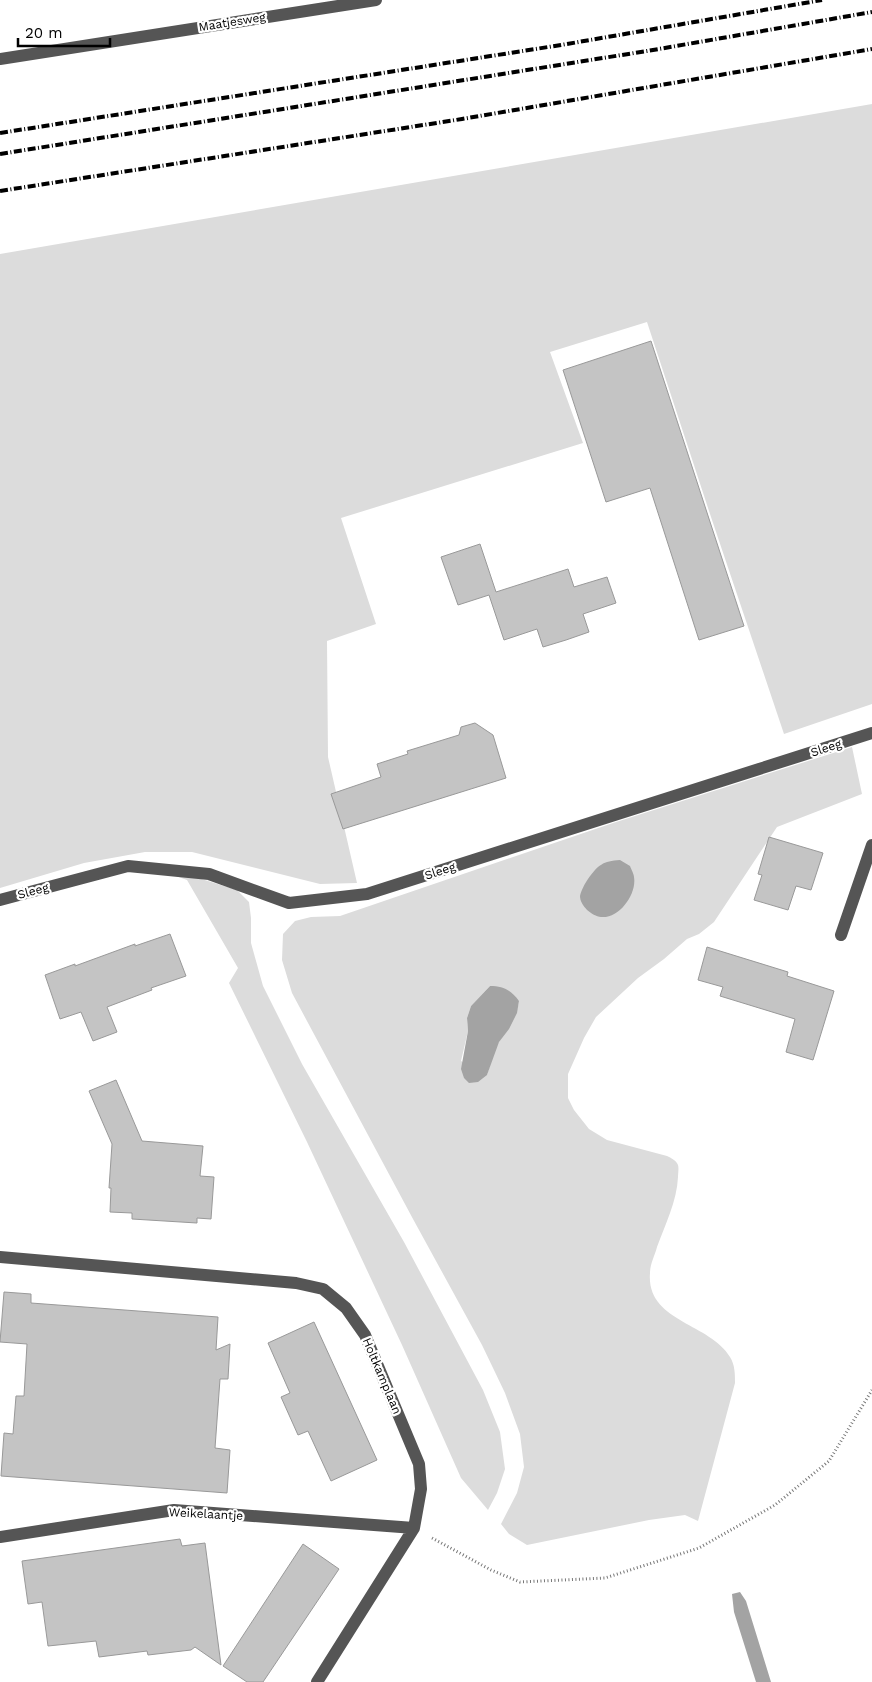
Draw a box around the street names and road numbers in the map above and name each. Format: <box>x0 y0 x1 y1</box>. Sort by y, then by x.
street label: Maatjesweg <box>197 10 267 34</box>
street label: Sleeg <box>809 736 844 760</box>
street label: Sleeg <box>423 859 458 883</box>
street label: Sleeg <box>16 880 51 902</box>
street label: Holtkamplaan <box>360 1336 404 1416</box>
street label: Weikelaantje <box>168 1505 244 1523</box>

